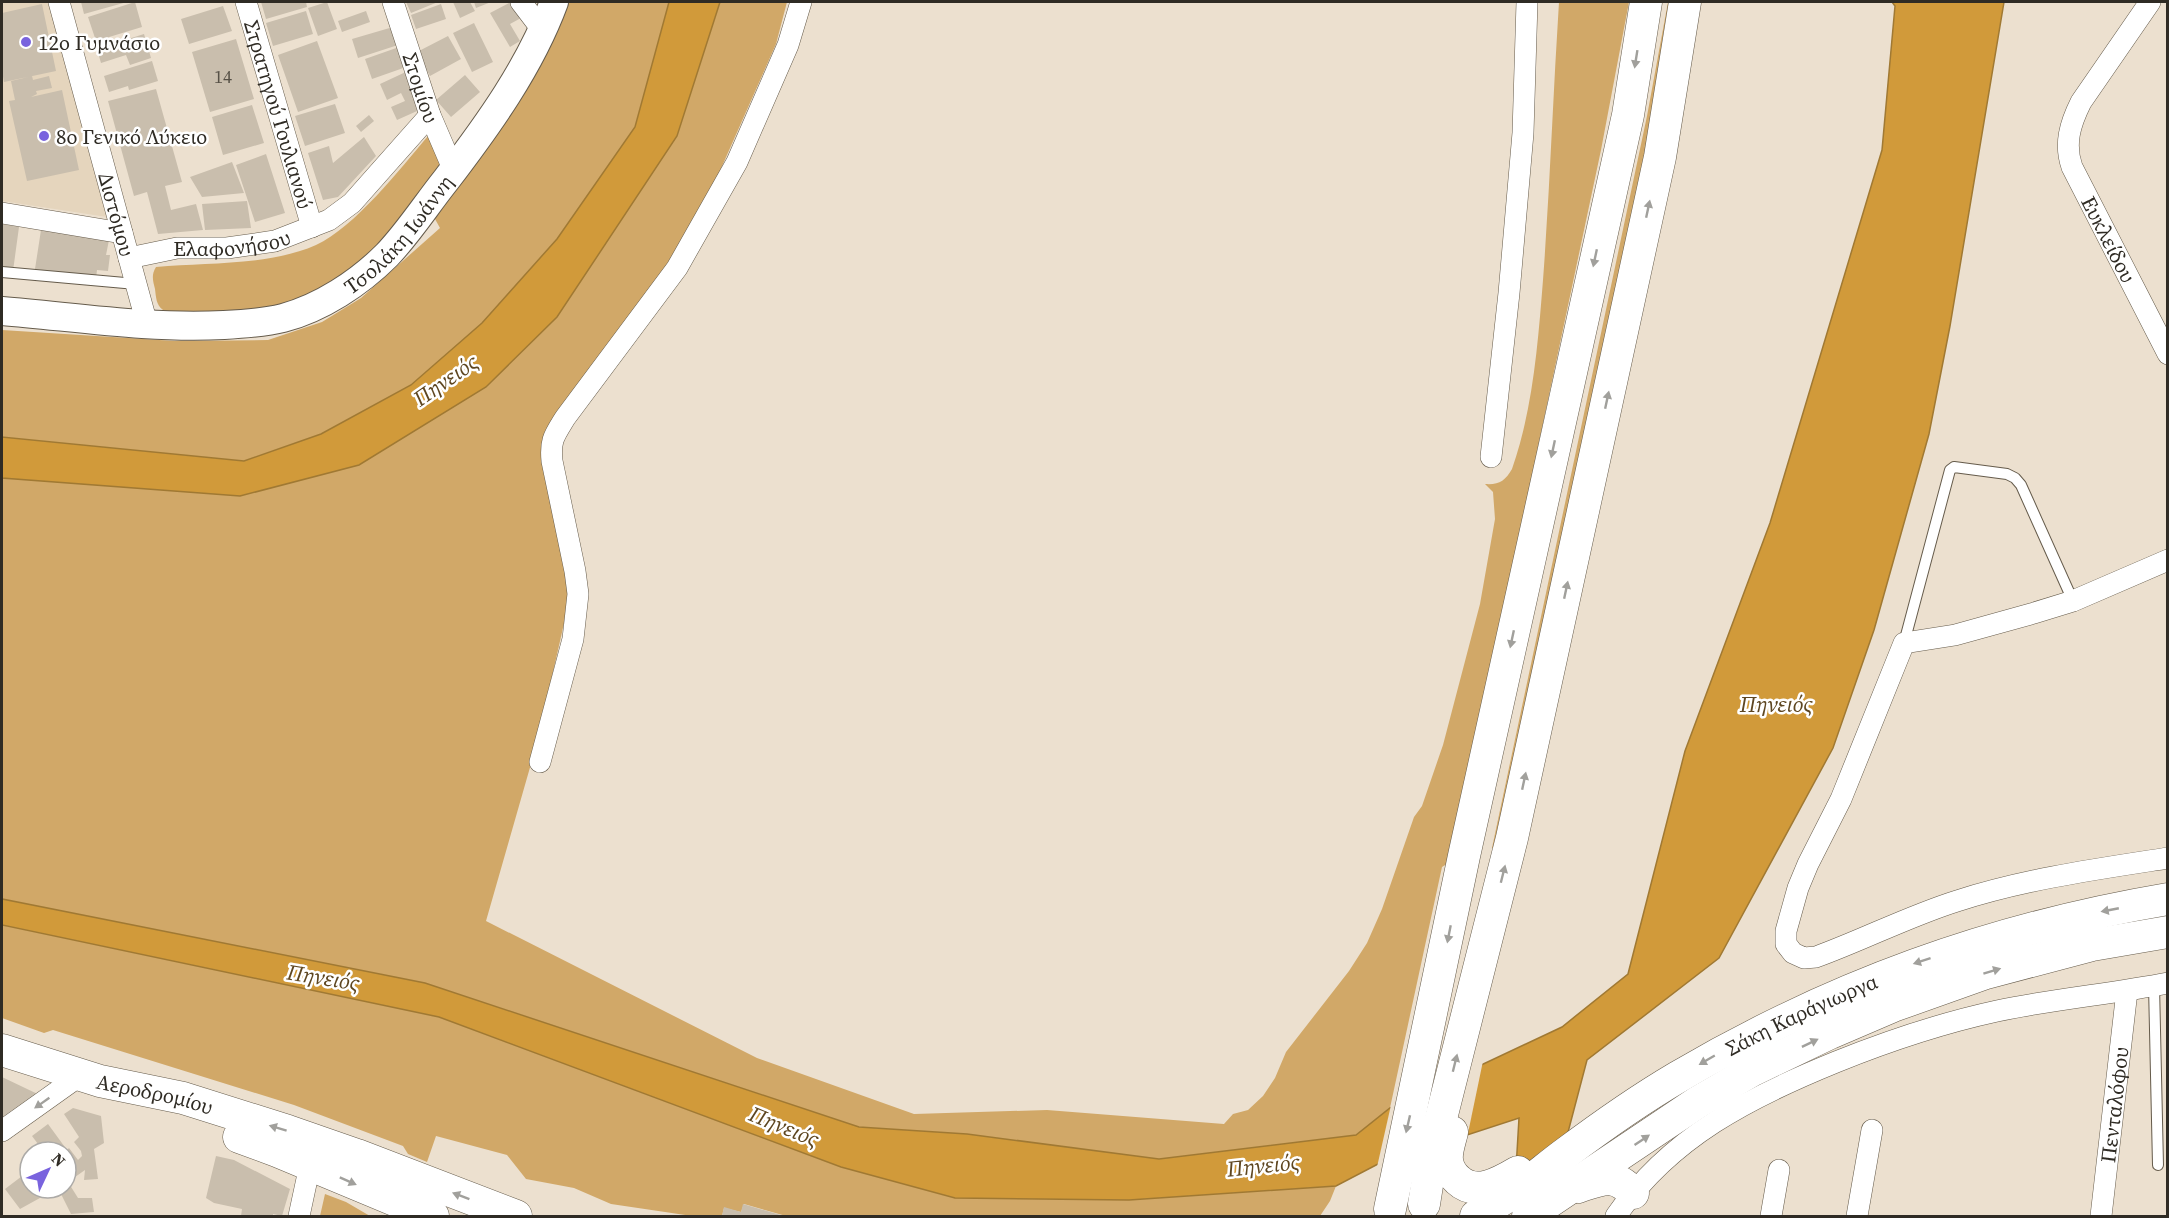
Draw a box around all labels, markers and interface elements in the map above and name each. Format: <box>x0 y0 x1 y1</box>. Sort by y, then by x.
street label: Στρατηγού Γουλιανού <box>238 17 320 212</box>
place label: 12ο Γυμνάσιο <box>38 28 160 57</box>
marker: 12ο Γυμνάσιο <box>19 35 33 49</box>
street label: Στομίου <box>396 49 446 127</box>
one-way arrow <box>1632 50 1641 69</box>
house number: 14 <box>214 64 232 89</box>
place label: 8ο Γενικό Λύκειο <box>56 122 207 151</box>
marker: 8ο Γενικό Λύκειο <box>37 129 51 143</box>
street label: Τσολάκη Ιωάννη <box>338 168 460 300</box>
street label: Διστόμου <box>92 169 142 259</box>
street label: Ευκλείδου <box>2075 191 2143 287</box>
one-way arrow <box>1644 200 1654 218</box>
street label: Ελαφονήσου <box>173 222 294 263</box>
one-way arrow <box>1590 249 1599 268</box>
water label: Πηνειός <box>406 346 484 414</box>
one-way arrow <box>1603 390 1612 409</box>
one-way arrow <box>1548 440 1557 459</box>
one-way arrow <box>1561 581 1571 600</box>
one-way arrow <box>1506 630 1516 649</box>
water label: Πηνειός <box>1739 689 1814 719</box>
one-way arrow <box>1520 772 1530 790</box>
one-way arrow <box>1498 865 1508 884</box>
one-way arrow <box>2100 906 2119 915</box>
one-way arrow <box>1444 924 1453 943</box>
water label: Πηνειός <box>284 956 362 998</box>
one-way arrow <box>1913 957 1931 967</box>
street label: Σάκη Καράγιωργα <box>1720 966 1882 1062</box>
one-way arrow <box>1983 966 2001 975</box>
one-way arrow <box>1802 1038 1819 1047</box>
street label: Πενταλόφου <box>2093 1045 2135 1164</box>
one-way arrow <box>1451 1054 1461 1073</box>
one-way arrow <box>1699 1055 1715 1066</box>
street label: Αεροδρομίου <box>94 1066 217 1121</box>
one-way arrow <box>34 1097 50 1109</box>
water label: Πηνειός <box>744 1098 824 1154</box>
one-way arrow <box>1402 1115 1412 1133</box>
one-way arrow <box>269 1123 287 1132</box>
one-way arrow <box>1633 1134 1649 1146</box>
north arrow <box>18 1140 78 1200</box>
water label: Πηνειός <box>1224 1146 1302 1184</box>
text: N <box>47 1148 71 1172</box>
one-way arrow <box>339 1176 357 1186</box>
one-way arrow <box>452 1190 470 1200</box>

